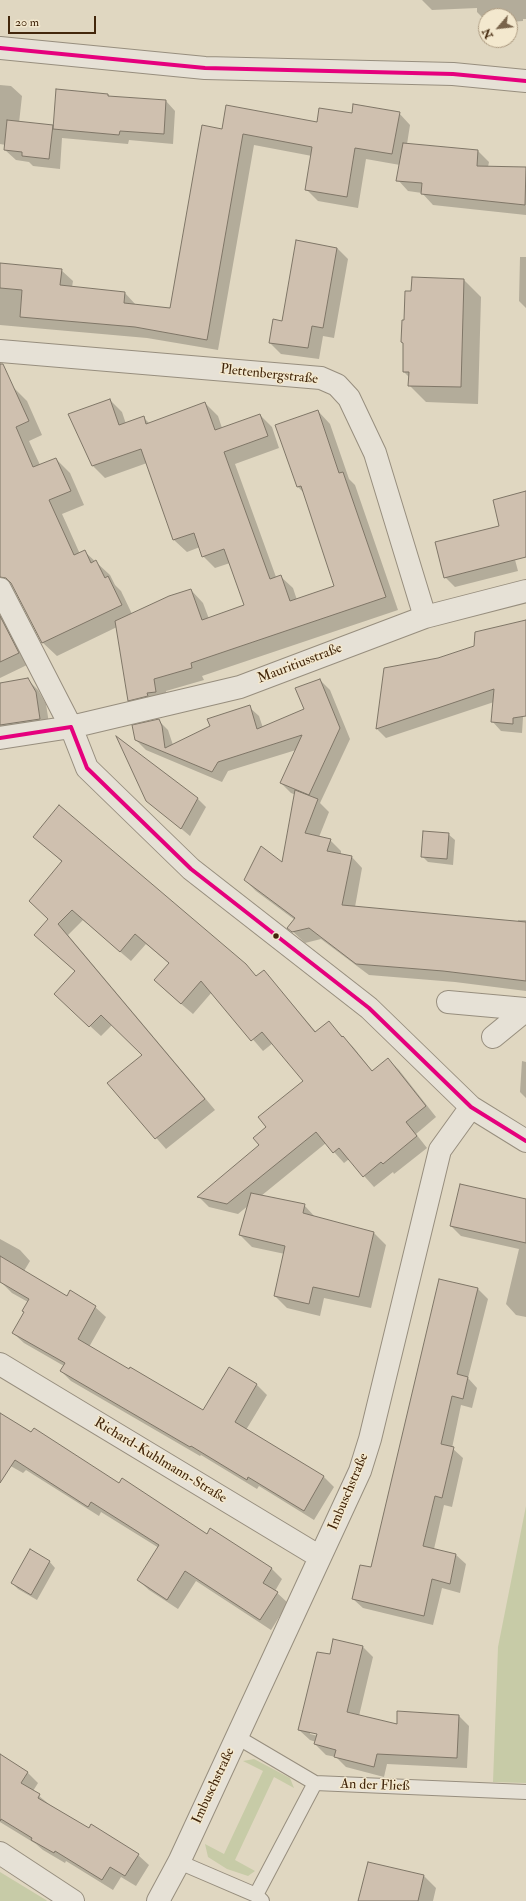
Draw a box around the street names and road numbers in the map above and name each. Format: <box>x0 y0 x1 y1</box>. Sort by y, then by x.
street label: Plettenbergstraße <box>219 362 319 388</box>
street label: Mauritiusstraße <box>255 640 345 688</box>
street label: Richard-Kuhlmann-Straße <box>91 1415 229 1507</box>
street label: Imbuschstraße <box>325 1451 373 1533</box>
street label: Imbuschstraße <box>189 1745 239 1827</box>
street label: An der Fließ <box>340 1776 410 1796</box>

